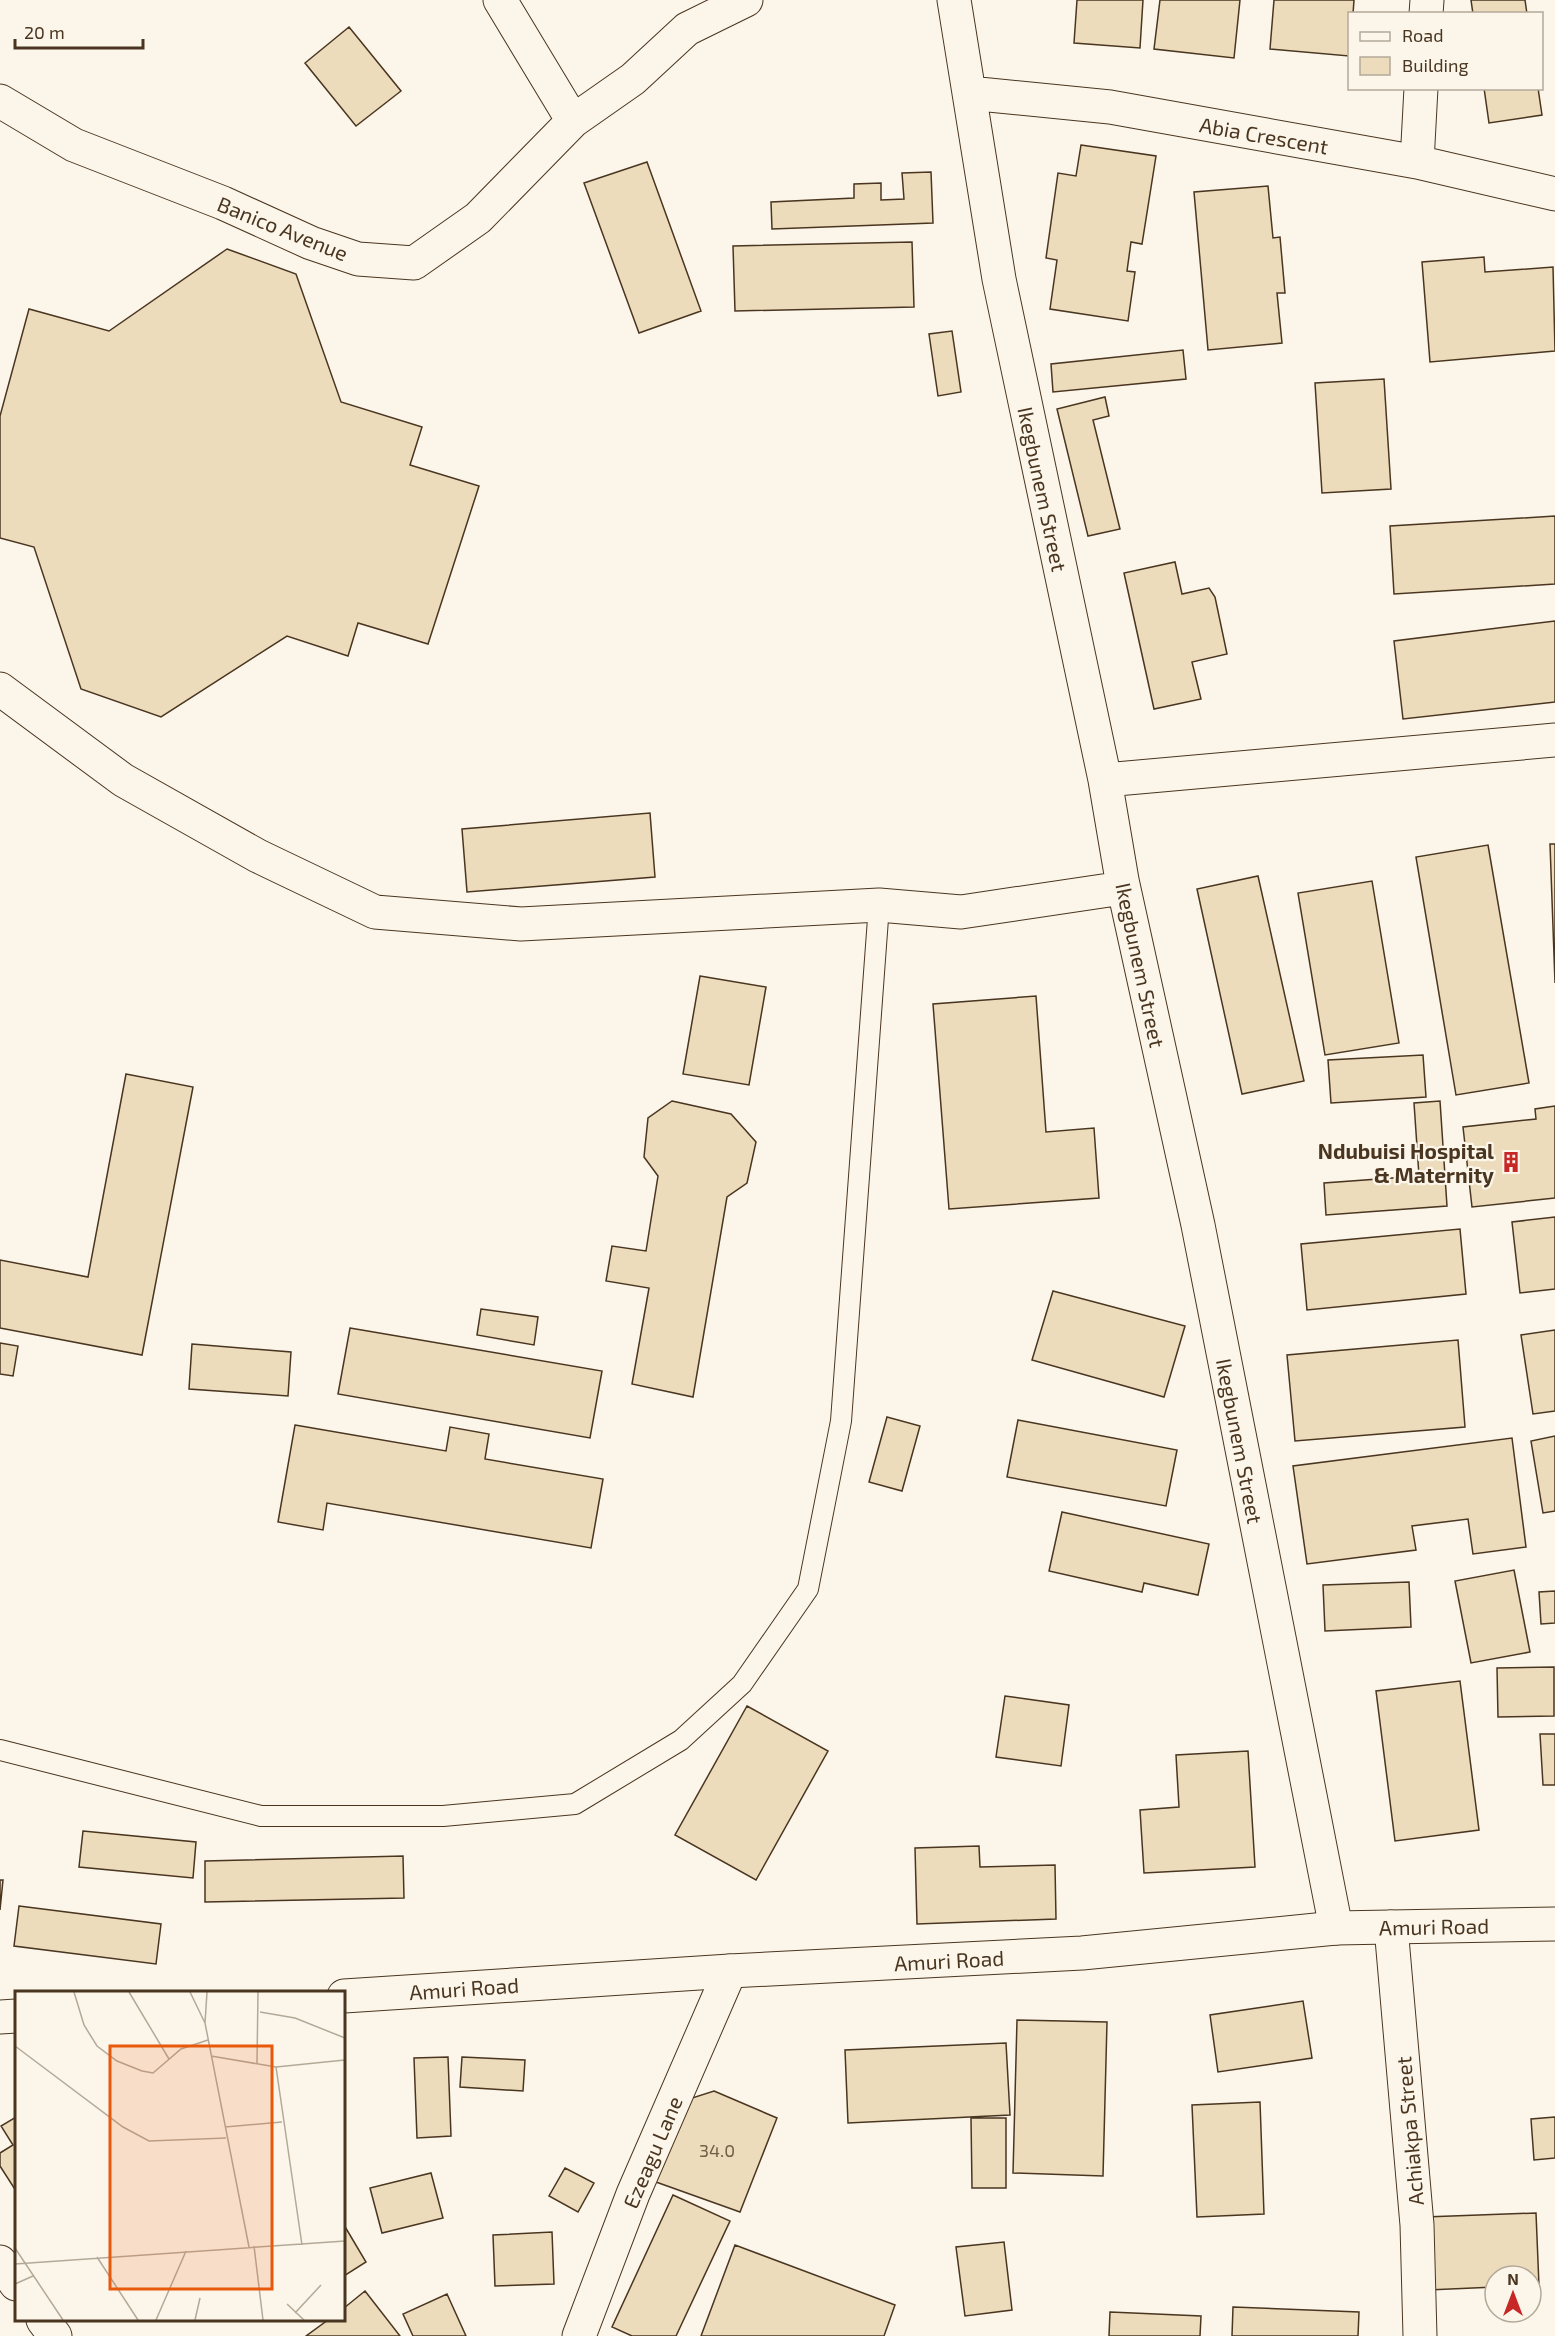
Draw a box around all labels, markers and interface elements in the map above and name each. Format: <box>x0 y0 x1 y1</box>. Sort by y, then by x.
scale bar <box>15 12 142 50</box>
legend <box>1348 12 1543 90</box>
text: 20 m <box>24 21 65 43</box>
text: Road <box>1402 24 1443 46</box>
text: Building <box>1402 54 1469 76</box>
street label: Abia Crescent <box>1198 111 1330 159</box>
street label: Banico Avenue <box>214 190 352 266</box>
street label: Ikegbunem Street <box>1013 404 1073 574</box>
street label: Ikegbunem Street <box>1111 880 1171 1050</box>
place label: Ndubuisi Hospital & Maternity <box>1318 1138 1494 1188</box>
building icon: Ndubuisi Hospital & Maternity <box>1499 1150 1523 1174</box>
street label: Ikegbunem Street <box>1212 1356 1268 1526</box>
street label: Amuri Road <box>1379 1913 1489 1939</box>
street label: Amuri Road <box>893 1945 1005 1975</box>
street label: Amuri Road <box>408 1972 520 2004</box>
inset map <box>15 1991 345 2321</box>
street label: Achiakpa Street <box>1390 2055 1428 2207</box>
street label: Ezeagu Lane <box>617 2092 687 2212</box>
house number: 34.0 <box>699 2139 735 2161</box>
north arrow <box>1483 2264 1543 2324</box>
text: N <box>1507 2269 1519 2288</box>

